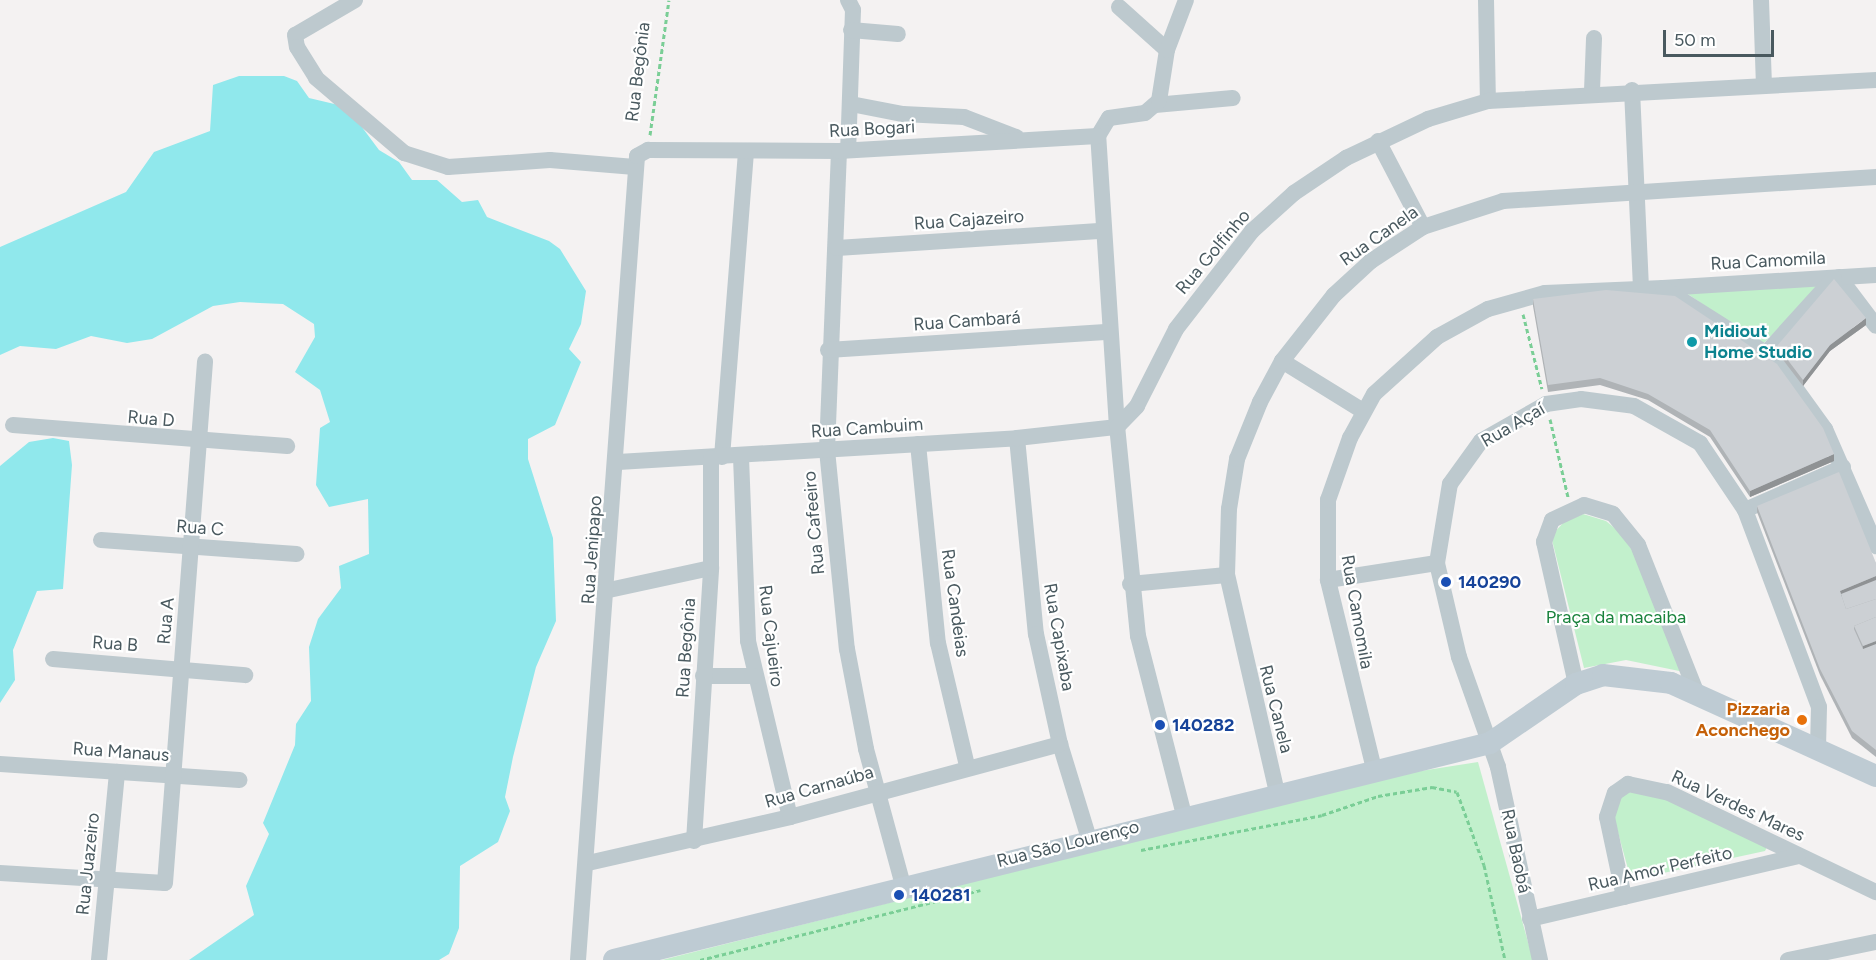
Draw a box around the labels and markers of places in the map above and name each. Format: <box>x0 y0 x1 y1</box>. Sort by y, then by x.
place label: Midiout Home Studio <box>1704 321 1812 364</box>
marker: Midiout Home Studio <box>1685 335 1699 349</box>
place label: 140290 <box>1458 571 1521 593</box>
marker: 140290 <box>1439 575 1453 589</box>
place label: Pizzaria Aconchego <box>1696 699 1790 742</box>
marker: Pizzaria Aconchego <box>1795 713 1809 727</box>
place label: 140282 <box>1172 714 1235 736</box>
marker: 140282 <box>1153 718 1167 732</box>
place label: 140281 <box>911 884 971 906</box>
marker: 140281 <box>892 888 906 902</box>

